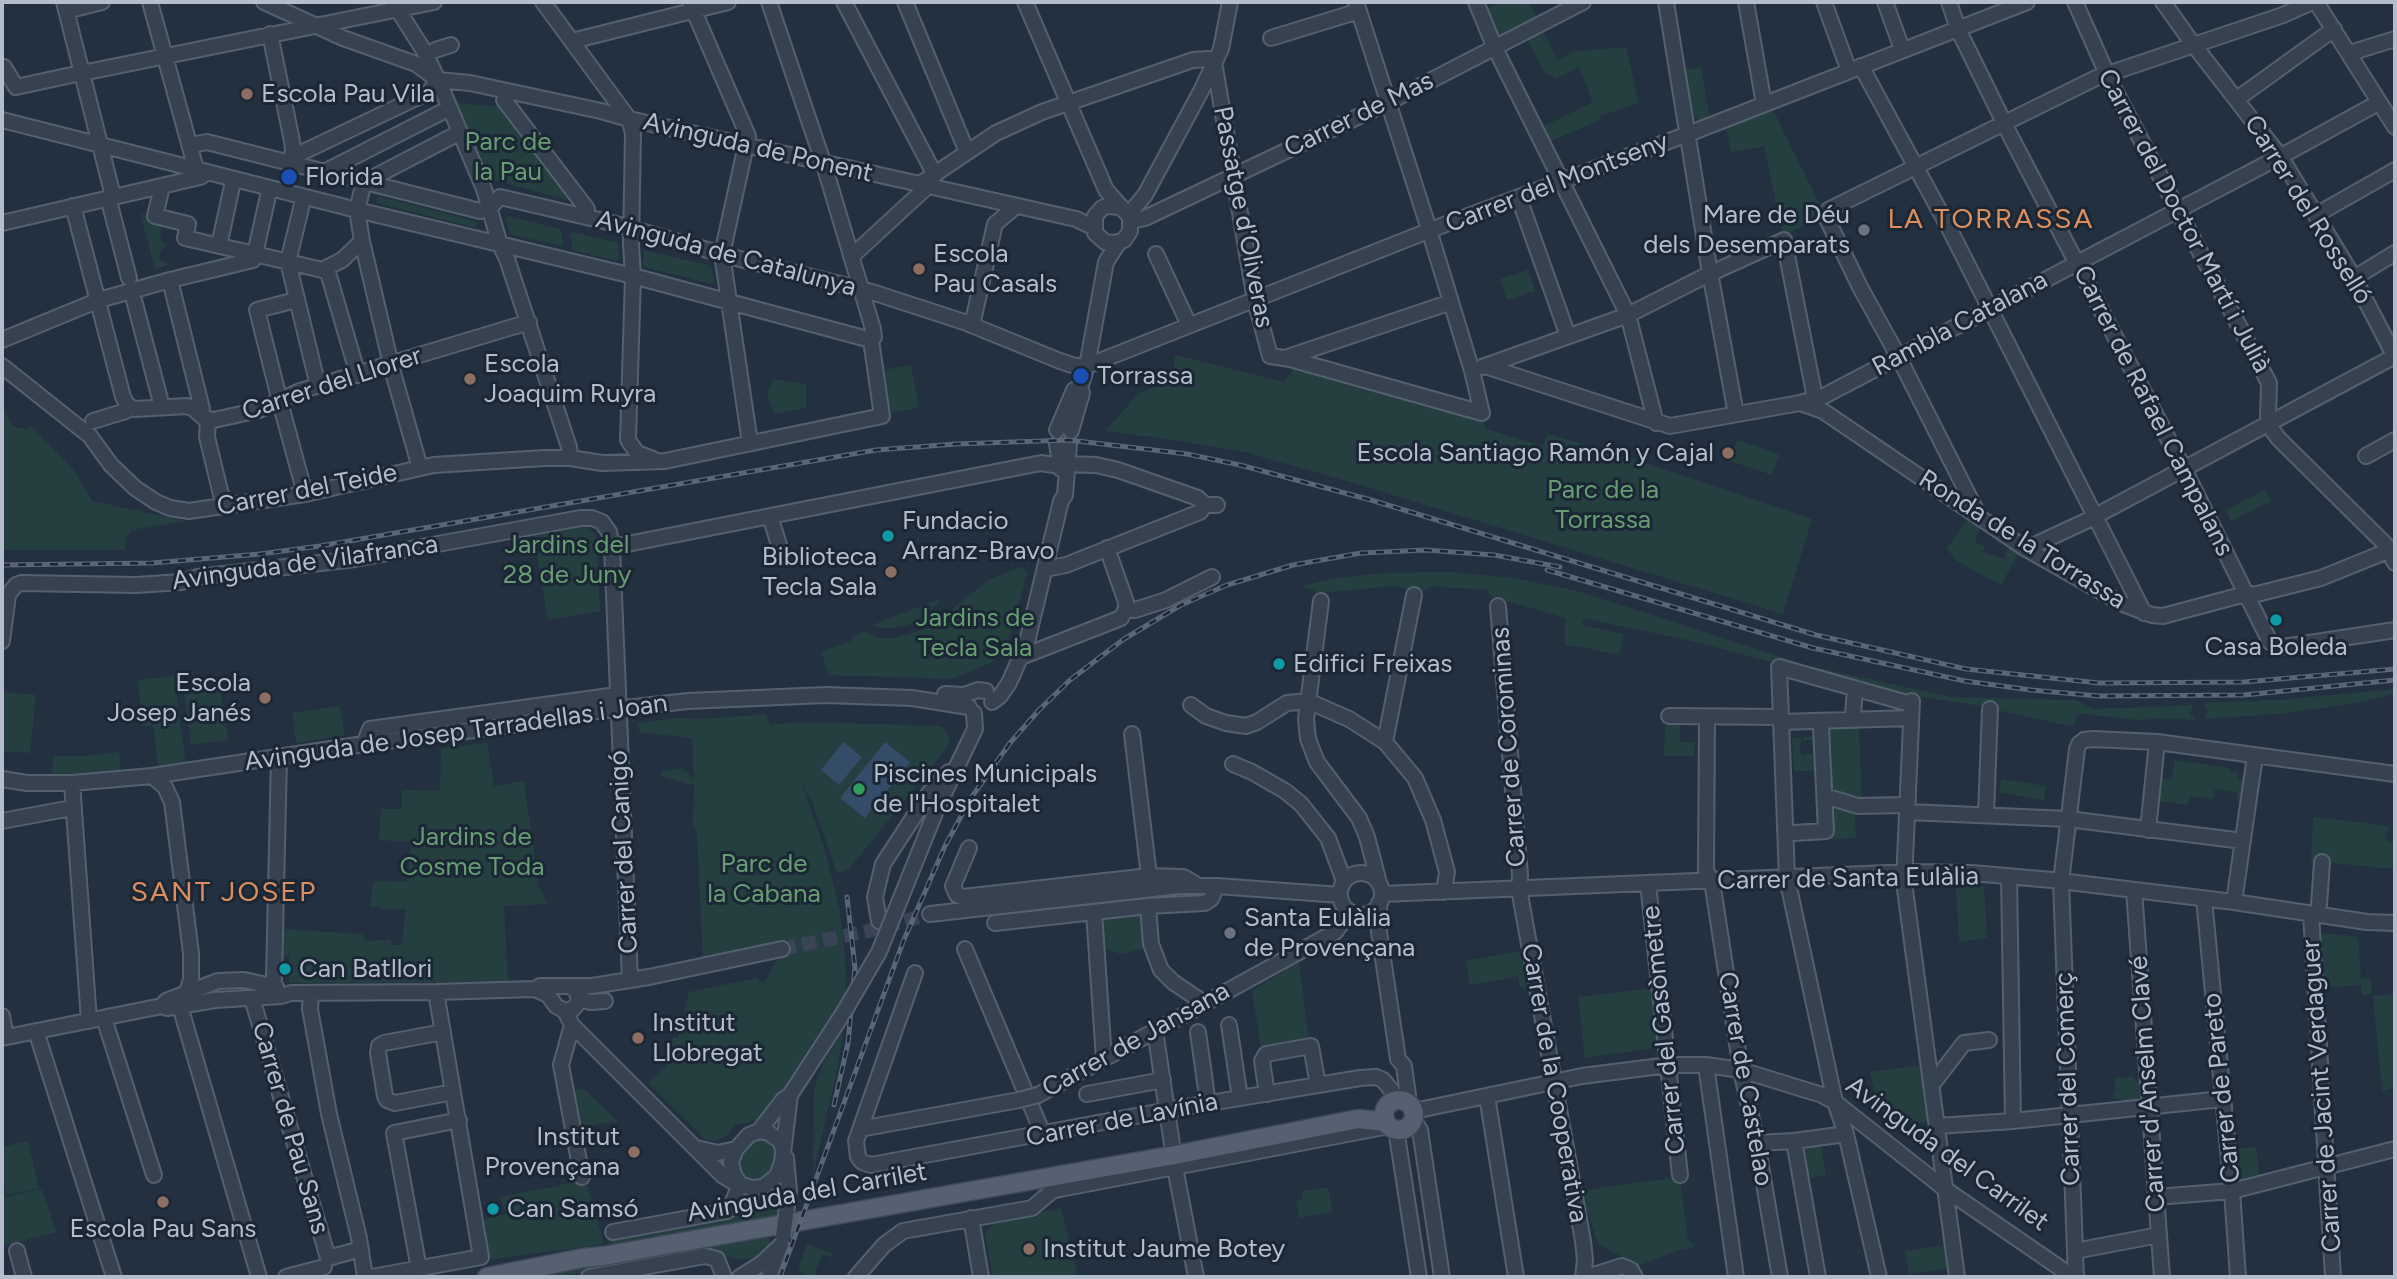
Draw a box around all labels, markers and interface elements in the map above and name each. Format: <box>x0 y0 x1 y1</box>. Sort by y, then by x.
street label: Carrer del Doctor Martí i Julià <box>2091 64 2277 378</box>
street label: Carrer de Mas <box>1279 65 1439 165</box>
place label: Escola Pau Vila <box>261 78 435 110</box>
marker: Escola Pau Vila <box>239 86 255 102</box>
street label: Passatge d'Oliveras <box>1206 104 1280 330</box>
street label: Avinguda de Ponent <box>640 106 876 190</box>
street label: Carrer del Rosselló <box>2237 110 2379 310</box>
park label: Parc de la Pau <box>465 126 551 188</box>
street label: Carrer del Montseny <box>1441 126 1673 240</box>
place label: Florida <box>305 161 383 193</box>
marker: Florida <box>279 167 299 187</box>
place label: Mare de Déu dels Desemparats <box>1643 199 1850 260</box>
district label: LA TORRASSA <box>1889 203 2093 237</box>
street label: Avinguda de Catalunya <box>592 204 860 304</box>
marker: Mare de Déu dels Desemparats <box>1856 222 1872 238</box>
place label: Escola Pau Casals <box>933 238 1057 300</box>
marker: Escola Pau Casals <box>911 261 927 277</box>
street label: Carrer de Rafael Campalans <box>2066 261 2240 561</box>
street label: Rambla Catalana <box>1867 265 2053 383</box>
street label: Carrer del Llorer <box>238 340 426 428</box>
place label: Escola Joaquim Ruyra <box>484 348 656 410</box>
place label: Torrassa <box>1097 360 1193 392</box>
marker: Torrassa <box>1071 366 1091 386</box>
marker: Escola Joaquim Ruyra <box>462 371 478 387</box>
place label: Escola Santiago Ramón y Cajal <box>1357 437 1714 469</box>
marker: Escola Santiago Ramón y Cajal <box>1720 445 1736 461</box>
street label: Carrer del Teide <box>214 457 400 523</box>
street label: Ronda de la Torrassa <box>1913 464 2131 616</box>
park label: Parc de la Torrassa <box>1547 474 1659 536</box>
place label: Fundacio Arranz-Bravo <box>902 505 1055 566</box>
marker: Fundacio Arranz-Bravo <box>880 528 896 544</box>
street label: Avinguda de Vilafranca <box>170 529 440 597</box>
park label: Jardins del 28 de Juny <box>503 529 631 590</box>
place label: Biblioteca Tecla Sala <box>762 541 877 602</box>
marker: Biblioteca Tecla Sala <box>883 564 899 580</box>
park label: Jardins de Tecla Sala <box>915 602 1035 664</box>
marker: Casa Boleda <box>2268 612 2284 628</box>
street label: Carrer de Corominas <box>1485 626 1533 868</box>
place label: Casa Boleda <box>2204 631 2348 663</box>
place label: Edifici Freixas <box>1293 648 1452 680</box>
marker: Edifici Freixas <box>1271 656 1287 672</box>
place label: Escola Josep Janés <box>107 667 251 728</box>
street label: Avinguda de Josep Tarradellas i Joan <box>243 688 669 778</box>
marker: Escola Josep Janés <box>257 690 273 706</box>
street label: Carrer del Canigó <box>603 750 645 954</box>
place label: Piscines Municipals de l'Hospitalet <box>873 758 1097 820</box>
marker: Piscines Municipals de l'Hospitalet <box>851 781 867 797</box>
park label: Jardins de Cosme Toda <box>399 821 545 882</box>
park label: Parc de la Cabana <box>707 848 821 910</box>
street label: Carrer de Santa Eulàlia <box>1717 861 1979 897</box>
district label: SANT JOSEP <box>132 876 316 910</box>
place label: Santa Eulàlia de Provençana <box>1244 902 1415 964</box>
street label: Carrer del Gasòmetre <box>1635 904 1693 1156</box>
marker: Santa Eulàlia de Provençana <box>1222 925 1238 941</box>
street label: Carrer de Jacint Verdaguer <box>2296 939 2348 1253</box>
street label: Carrer de la Cooperativa <box>1514 941 1594 1225</box>
place label: Can Batllori <box>299 953 432 985</box>
street label: Carrer d'Anselm Clavé <box>2123 955 2173 1213</box>
marker: Can Batllori <box>277 961 293 977</box>
street label: Carrer de Castelao <box>1711 969 1779 1189</box>
street label: Carrer del Comerç <box>2049 972 2087 1186</box>
street label: Carrer de Jansana <box>1037 976 1235 1104</box>
street label: Carrer de Pareto <box>2197 992 2247 1184</box>
place label: Institut Llobregat <box>652 1007 763 1068</box>
street label: Carrer de Pau Sans <box>245 1018 335 1238</box>
marker: Institut Llobregat <box>630 1030 646 1046</box>
street label: Avinguda del Carrilet <box>1840 1070 2054 1238</box>
street label: Carrer de Lavínia <box>1023 1086 1221 1154</box>
place label: Institut Provençana <box>485 1121 620 1182</box>
marker: Institut Provençana <box>626 1144 642 1160</box>
street label: Avinguda del Carrilet <box>685 1157 929 1229</box>
place label: Can Samsó <box>507 1193 638 1225</box>
marker: Escola Pau Sans <box>155 1194 171 1210</box>
marker: Can Samsó <box>485 1201 501 1217</box>
place label: Escola Pau Sans <box>70 1213 256 1245</box>
place label: Institut Jaume Botey <box>1043 1233 1285 1265</box>
marker: Institut Jaume Botey <box>1021 1241 1037 1257</box>

